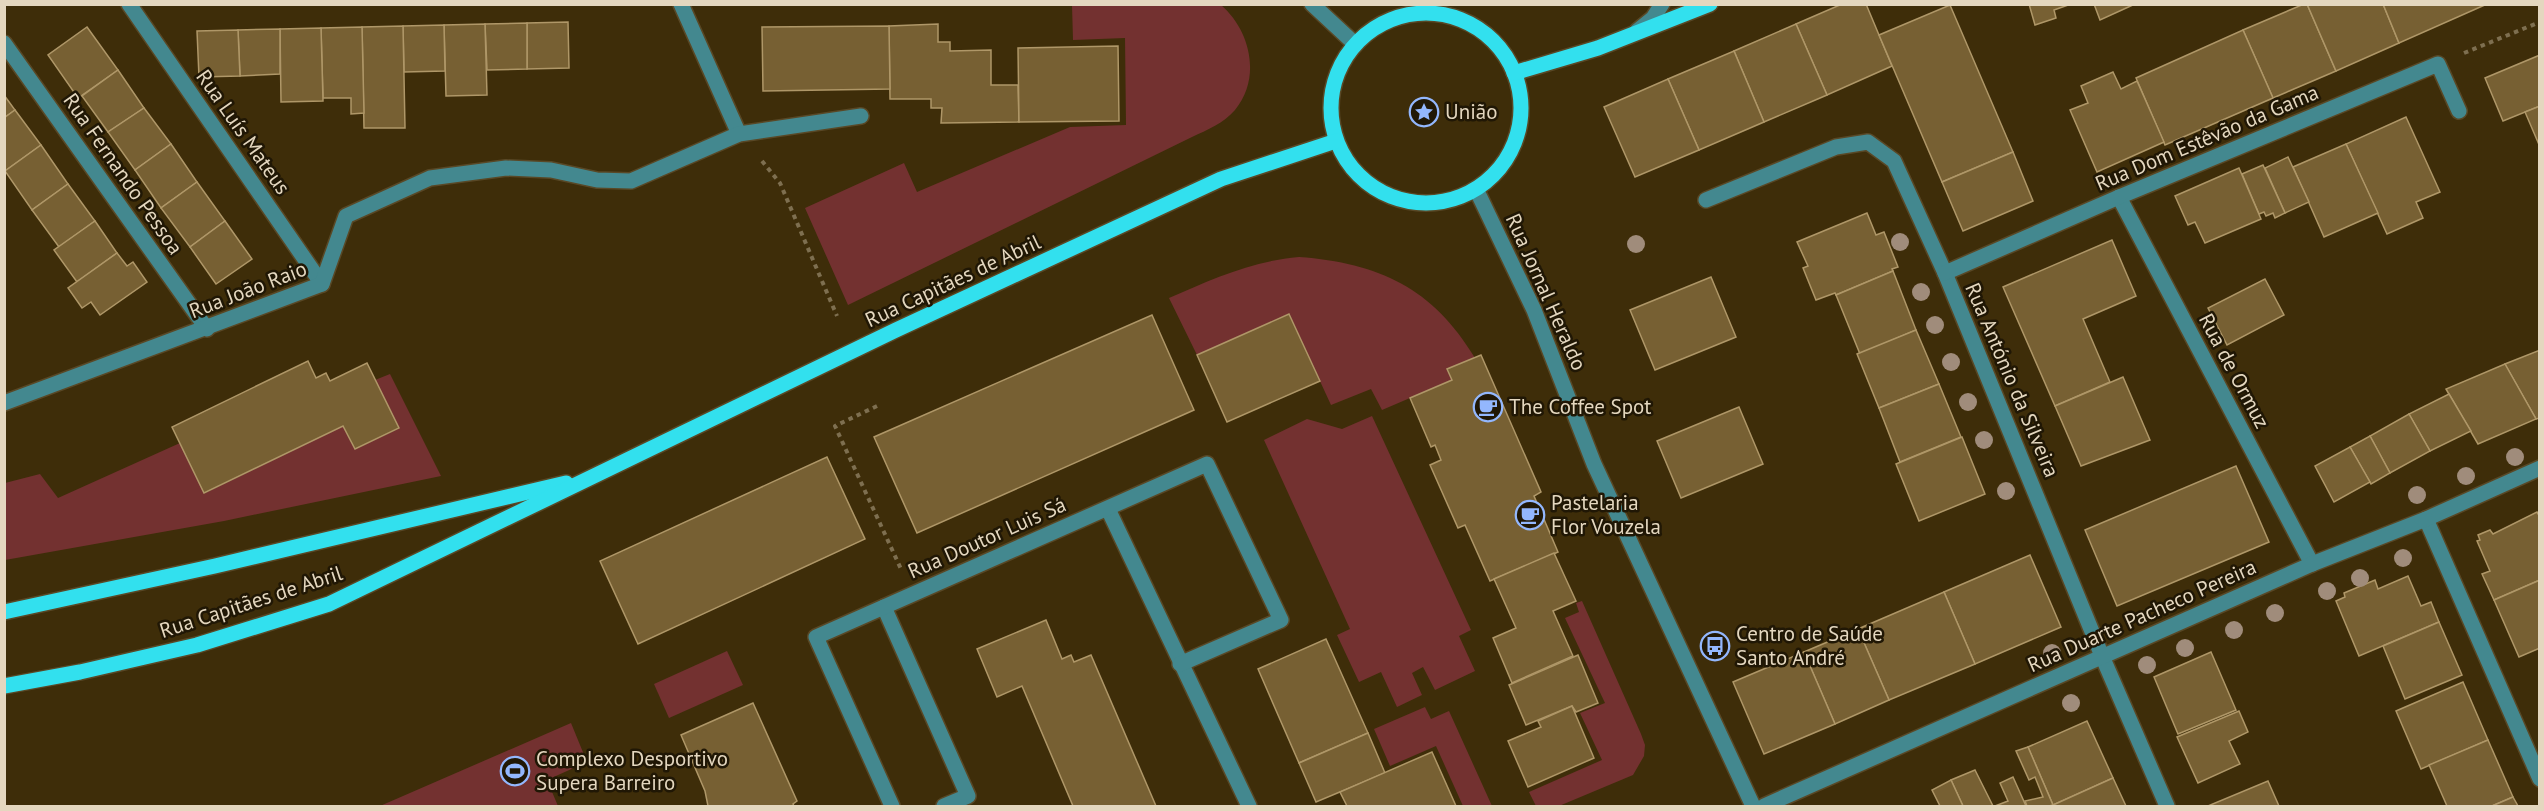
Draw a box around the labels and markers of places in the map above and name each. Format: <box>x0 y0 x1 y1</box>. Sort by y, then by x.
place icon: União <box>1408 96 1440 128</box>
place label: União <box>1445 98 1497 125</box>
cafe icon: The Coffee Spot <box>1472 391 1504 423</box>
place label: The Coffee Spot <box>1509 393 1651 420</box>
place label: Pastelaria Flor Vouzela <box>1551 489 1661 540</box>
cafe icon: Pastelaria Flor Vouzela <box>1514 499 1546 531</box>
place label: Centro de Saúde Santo André <box>1736 620 1883 671</box>
bus stop icon: Centro de Saúde Santo André <box>1699 630 1731 662</box>
place label: Complexo Desportivo Supera Barreiro <box>536 745 728 796</box>
sports icon: Complexo Desportivo Supera Barreiro <box>499 755 531 787</box>

